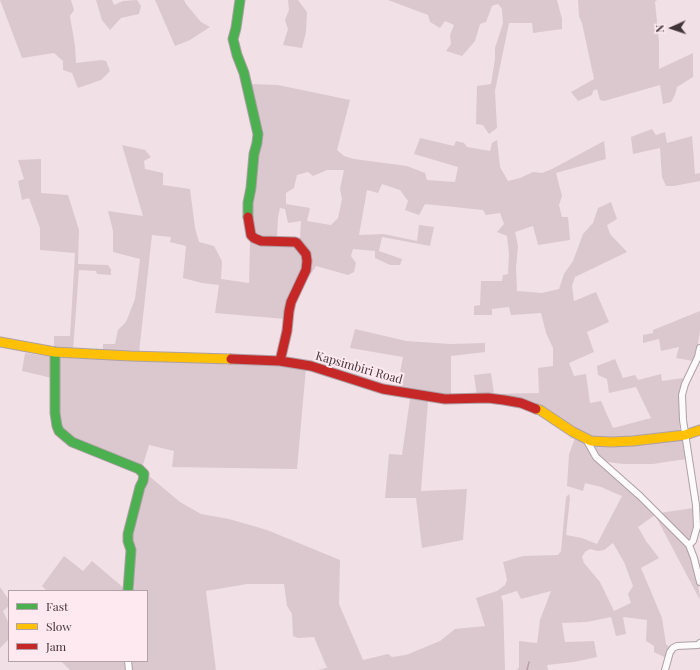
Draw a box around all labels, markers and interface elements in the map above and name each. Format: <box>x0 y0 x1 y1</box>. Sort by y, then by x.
north arrow <box>652 8 692 48</box>
text: N <box>652 24 667 33</box>
street label: Kapsimbiri Road <box>314 349 404 387</box>
legend <box>8 590 148 662</box>
text: Fast <box>46 598 68 614</box>
text: Slow <box>46 618 72 634</box>
text: Jam <box>46 638 66 654</box>

